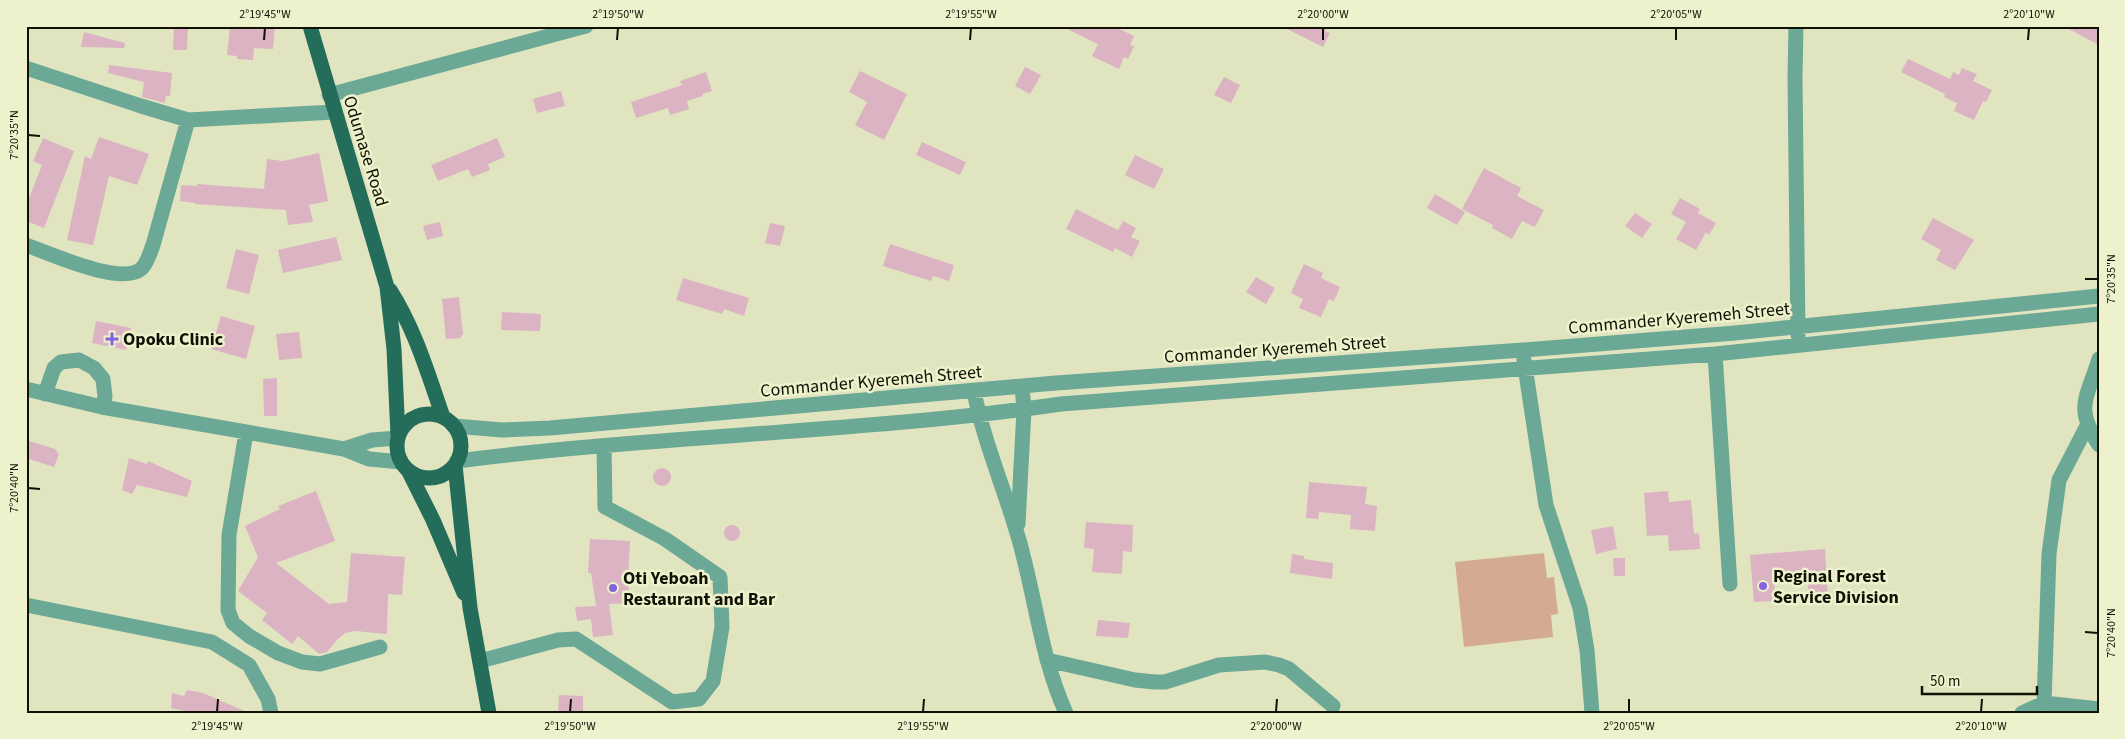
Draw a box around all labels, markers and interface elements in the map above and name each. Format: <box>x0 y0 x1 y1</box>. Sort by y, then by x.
text: 2°19'45"W <box>239 6 291 23</box>
text: 2°19'50"W <box>592 6 644 23</box>
text: 2°19'55"W <box>945 6 997 23</box>
text: 2°20'00"W <box>1297 6 1349 23</box>
text: 2°20'05"W <box>1650 6 1702 23</box>
text: 2°20'10"W <box>2003 6 2055 23</box>
street label: Odumase Road <box>337 93 394 210</box>
text: 7°20'35"N <box>6 110 23 160</box>
text: 7°20'35"N <box>2103 254 2120 304</box>
street label: Commander Kyeremeh Street <box>1567 296 1791 341</box>
place label: Opoku Clinic <box>123 327 224 352</box>
street label: Commander Kyeremeh Street <box>1163 329 1387 370</box>
marker: Opoku Clinic <box>105 332 119 346</box>
street label: Commander Kyeremeh Street <box>759 359 983 404</box>
text: 7°20'40"N <box>6 463 23 513</box>
place label: Reginal Forest Service Division <box>1773 564 1899 610</box>
place label: Oti Yeboah Restaurant and Bar <box>623 566 776 612</box>
marker: Reginal Forest Service Division <box>1757 580 1769 592</box>
marker: Oti Yeboah Restaurant and Bar <box>607 582 619 594</box>
text: 7°20'40"N <box>2103 608 2120 658</box>
scale bar <box>1922 664 2038 696</box>
text: 50 m <box>1930 671 1960 692</box>
text: 2°19'45"W <box>191 718 243 735</box>
text: 2°19'50"W <box>544 718 596 735</box>
text: 2°19'55"W <box>897 718 949 735</box>
text: 2°20'00"W <box>1250 718 1302 735</box>
text: 2°20'05"W <box>1603 718 1655 735</box>
text: 2°20'10"W <box>1955 718 2007 735</box>

